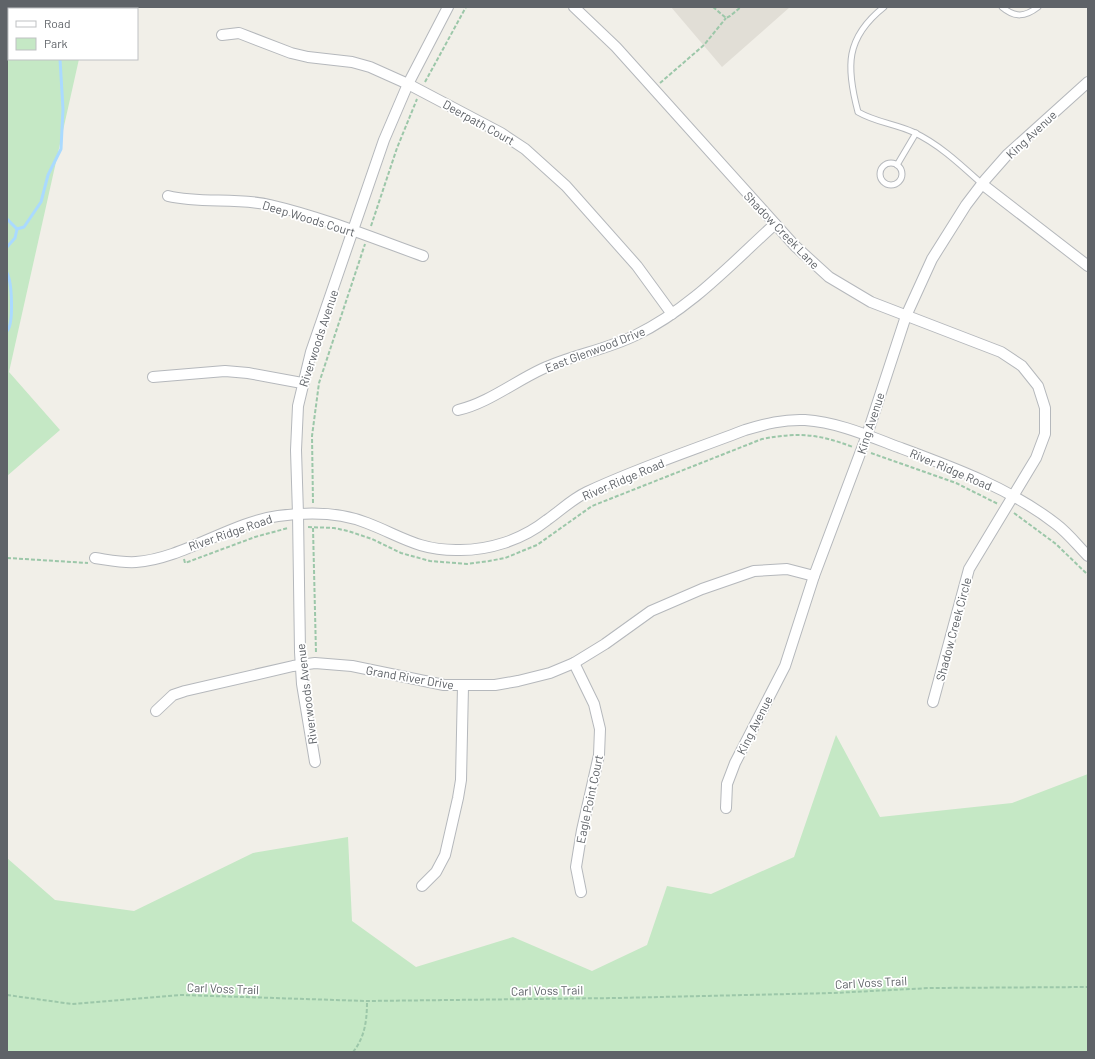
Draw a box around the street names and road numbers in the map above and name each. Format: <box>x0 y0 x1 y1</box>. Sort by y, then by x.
street label: Deerpath Court <box>441 97 517 147</box>
street label: King Avenue <box>1003 107 1059 161</box>
street label: Shadow Creek Lane <box>742 188 822 272</box>
street label: Deep Woods Court <box>261 197 357 239</box>
street label: Riverwoods Avenue <box>296 288 340 388</box>
street label: East Glenwood Drive <box>543 323 647 375</box>
street label: King Avenue <box>853 390 887 456</box>
street label: River Ridge Road <box>908 445 994 493</box>
street label: River Ridge Road <box>580 455 666 503</box>
street label: River Ridge Road <box>186 511 274 553</box>
street label: Shadow Creek Circle <box>932 576 974 682</box>
street label: Riverwoods Avenue <box>293 643 319 745</box>
street label: Grand River Drive <box>365 662 455 692</box>
street label: King Avenue <box>733 693 775 757</box>
street label: Eagle Point Court <box>573 753 605 845</box>
street label: Carl Voss Trail <box>835 973 907 991</box>
street label: Carl Voss Trail <box>187 980 259 996</box>
street label: Carl Voss Trail <box>511 982 583 998</box>

